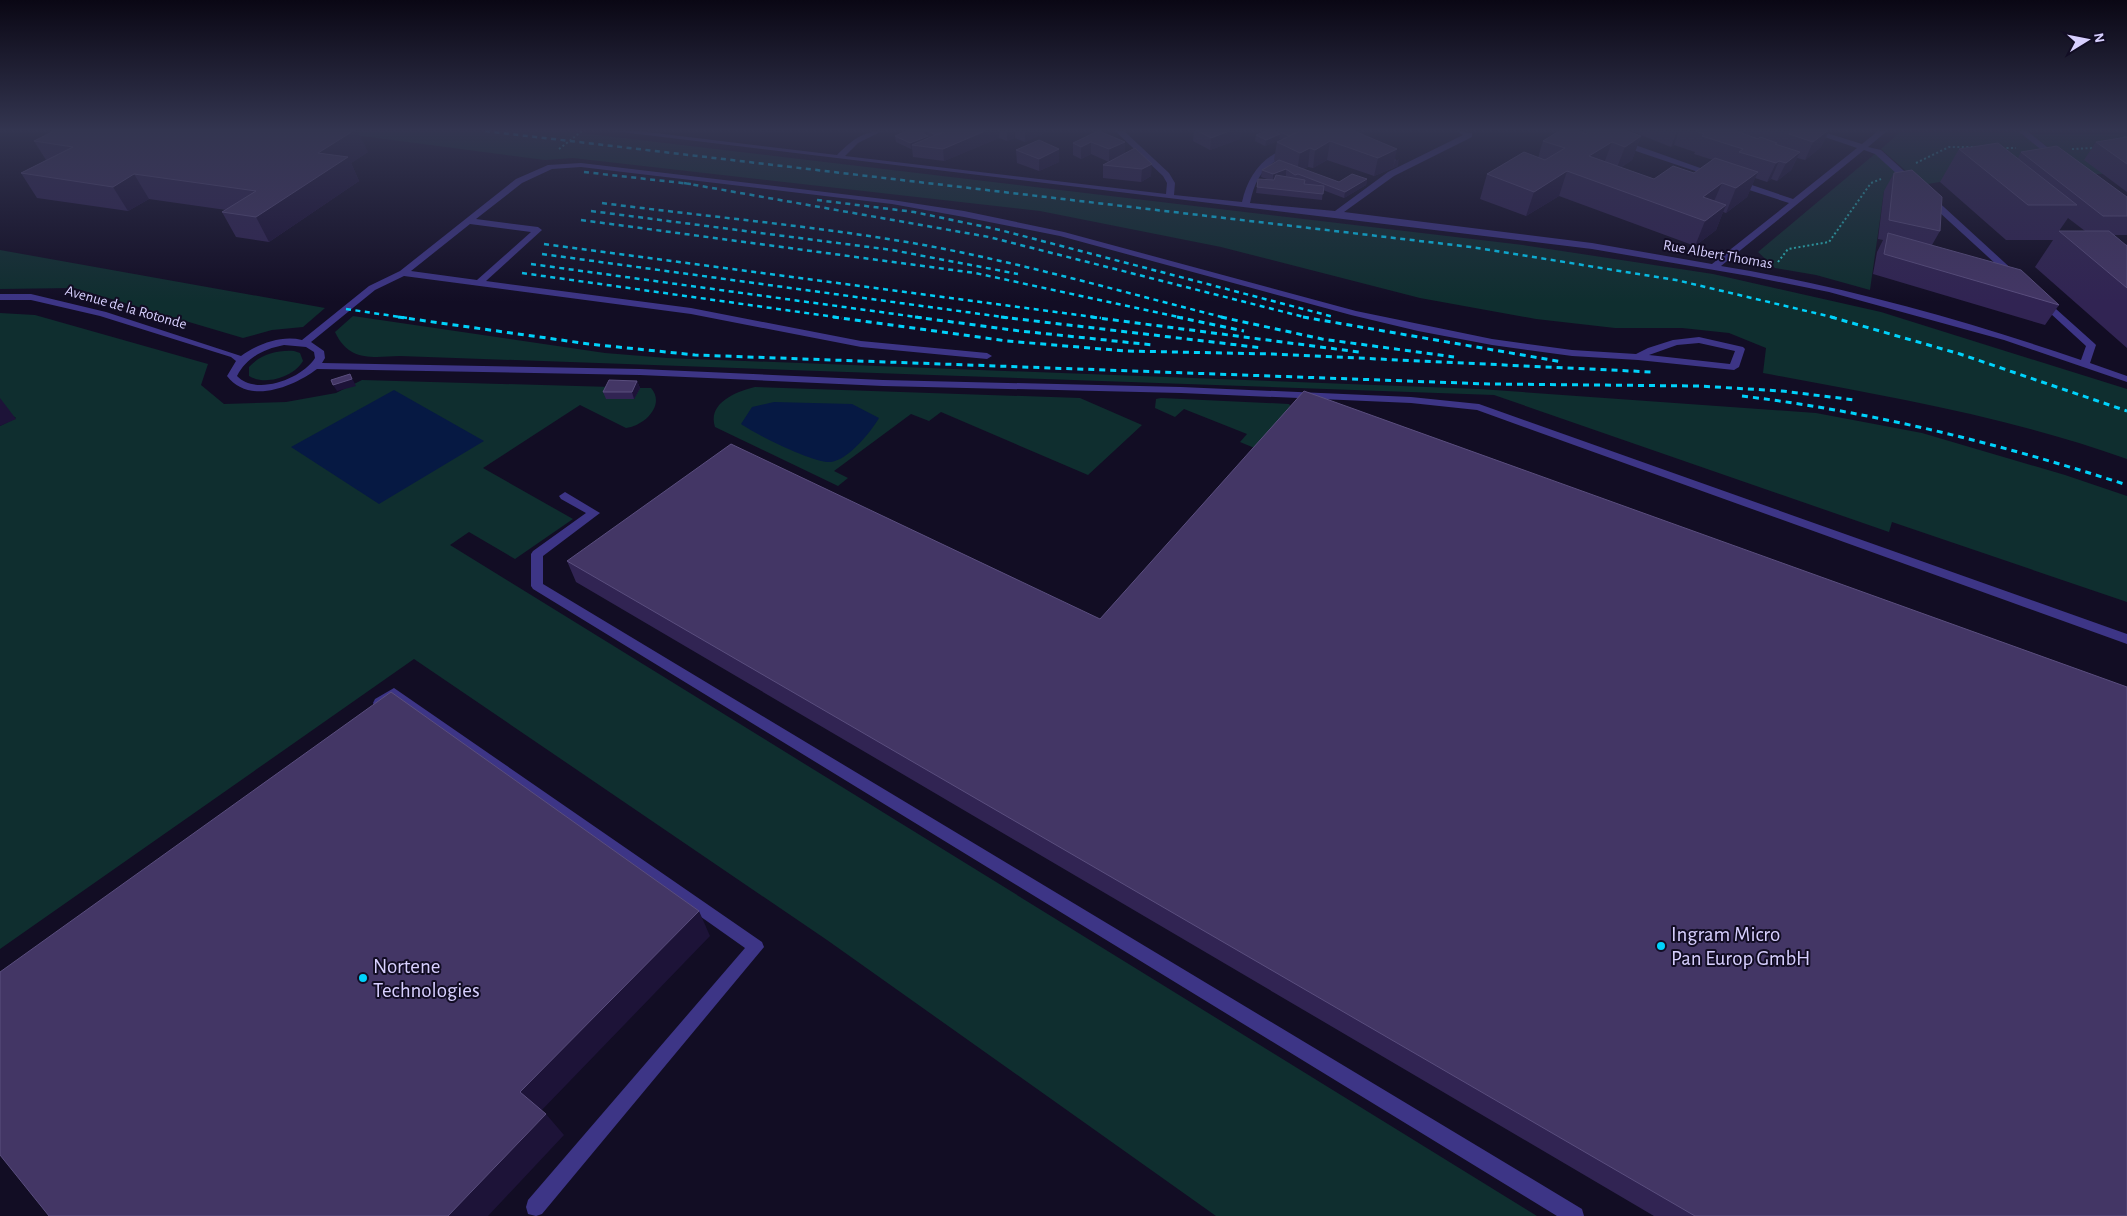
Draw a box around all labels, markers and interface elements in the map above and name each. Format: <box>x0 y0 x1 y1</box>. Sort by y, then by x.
north arrow <box>2062 15 2112 65</box>
text: N <box>2091 32 2107 44</box>
street label: Rue Albert Thomas <box>1662 237 1774 272</box>
street label: Avenue de la Rotonde <box>63 283 188 332</box>
place label: Ingram Micro Pan Europ GmbH <box>1671 924 1810 969</box>
marker: Ingram Micro Pan Europ GmbH <box>1655 940 1667 952</box>
place label: Nortene Technologies <box>373 956 480 1001</box>
marker: Nortene Technologies <box>357 972 369 984</box>

